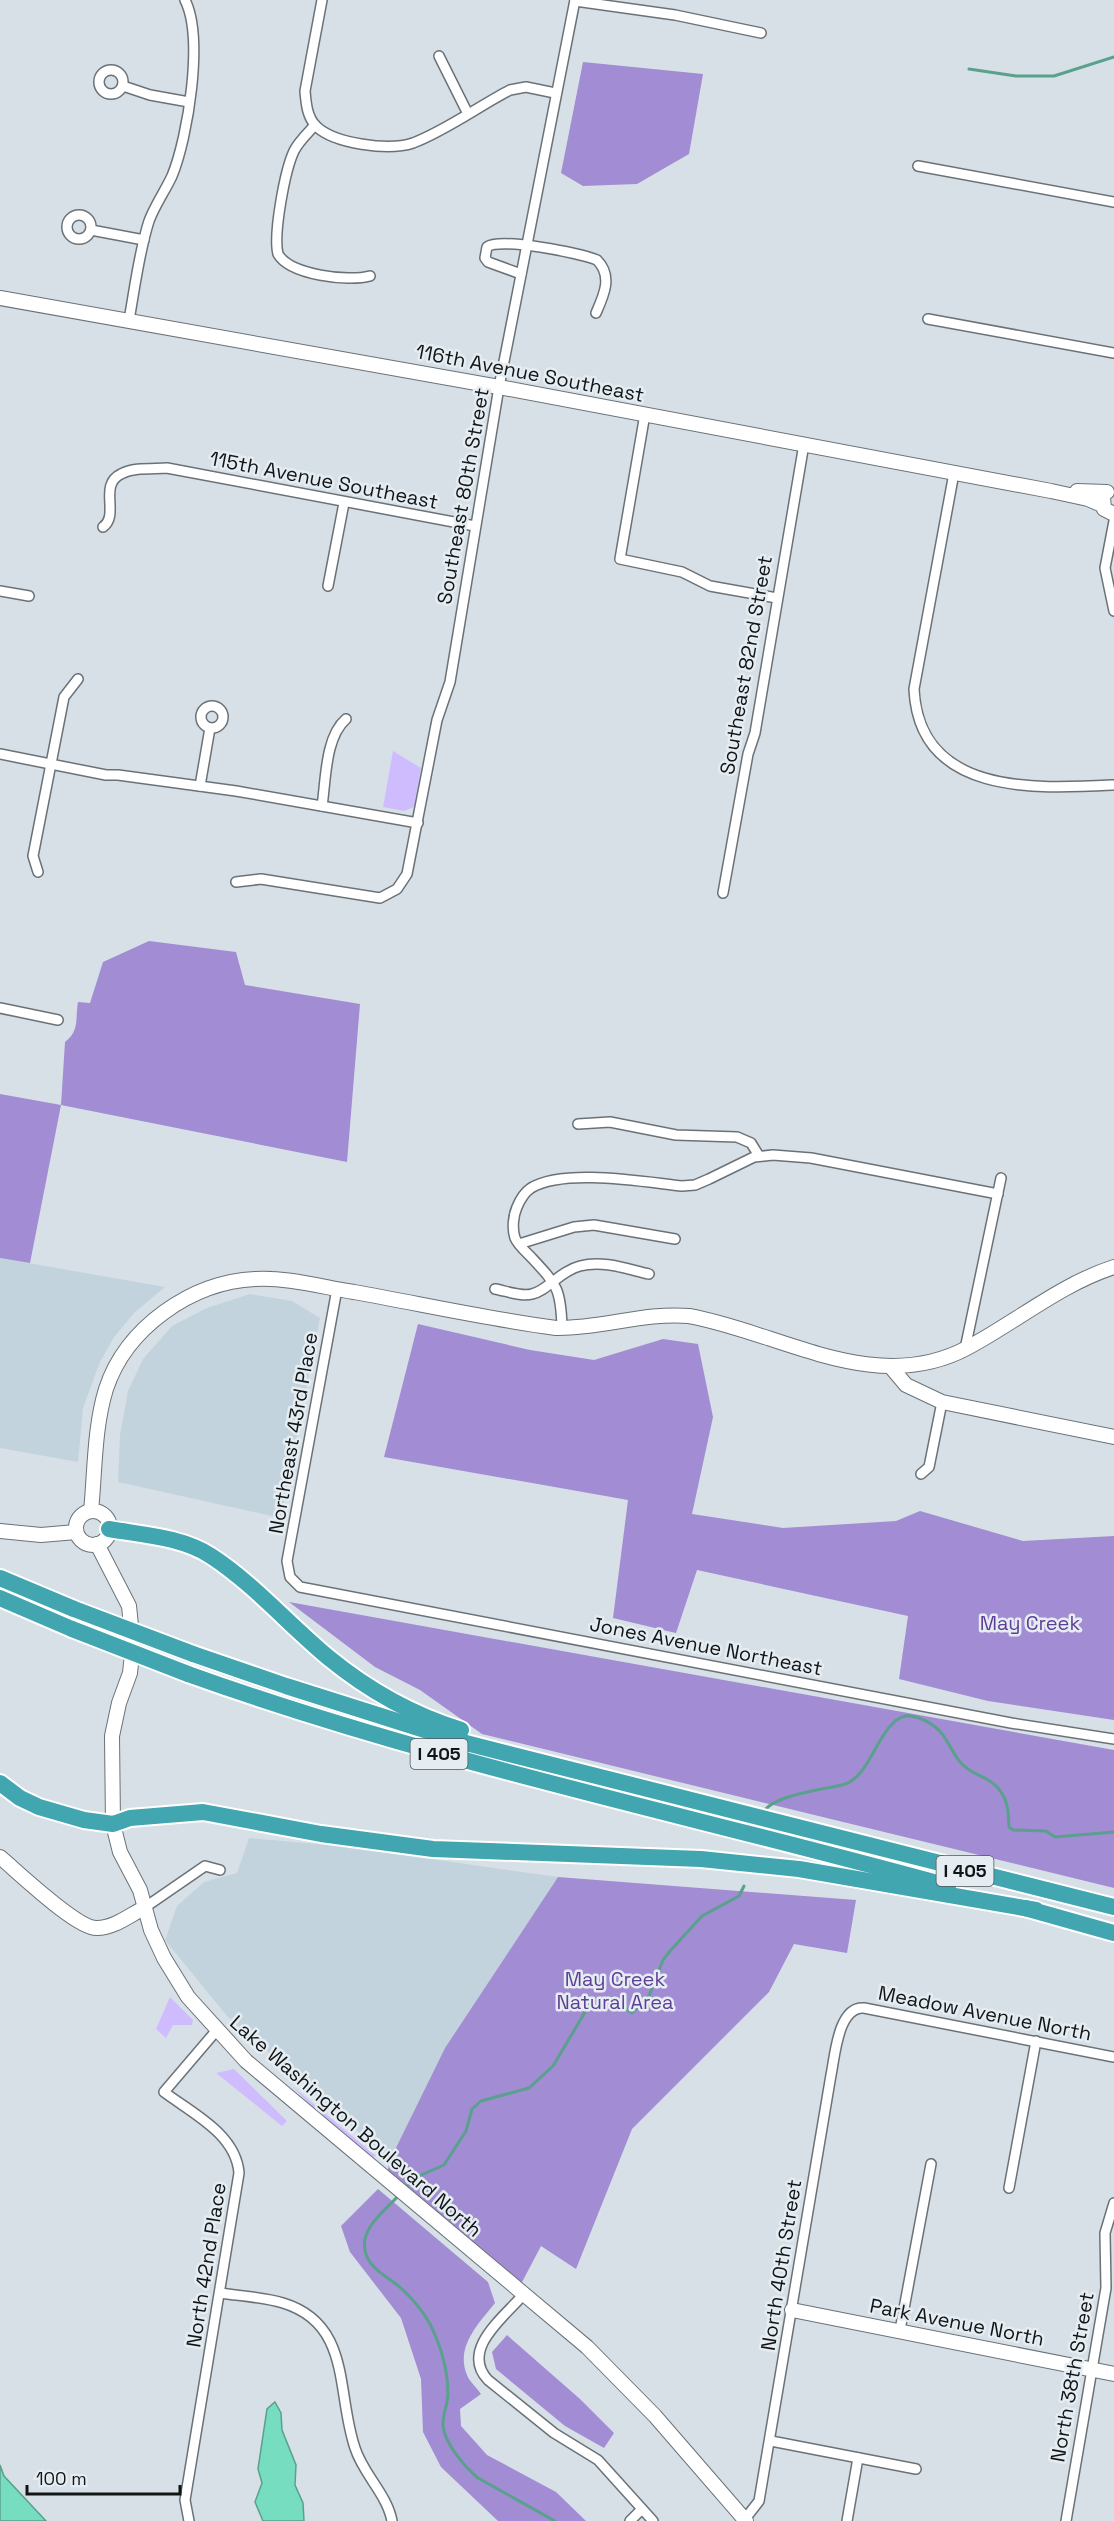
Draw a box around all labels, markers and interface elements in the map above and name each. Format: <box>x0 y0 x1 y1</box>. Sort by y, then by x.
street label: 116th Avenue Southeast <box>414 338 646 408</box>
street label: Southeast 80th Street <box>431 386 495 606</box>
street label: 115th Avenue Southeast <box>208 445 440 515</box>
street label: Southeast 82nd Street <box>714 553 778 777</box>
street label: Northeast 43rd Place <box>262 1330 324 1536</box>
park label: May Creek <box>980 1610 1080 1636</box>
street label: Jones Avenue Northeast <box>587 1611 825 1681</box>
road number: I 405 <box>410 1739 468 1769</box>
road number: I 405 <box>936 1856 994 1886</box>
park label: May Creek Natural Area <box>556 1966 674 2015</box>
street label: Meadow Avenue North <box>876 1980 1094 2046</box>
street label: Lake Washington Boulevard North <box>225 2009 487 2243</box>
street label: North 40th Street <box>755 2178 807 2352</box>
street label: North 42nd Place <box>180 2181 232 2349</box>
street label: North 38th Street <box>1044 2290 1100 2464</box>
street label: Park Avenue North <box>868 2292 1046 2352</box>
scale bar <box>27 2458 180 2496</box>
text: 100 m <box>36 2467 87 2490</box>

